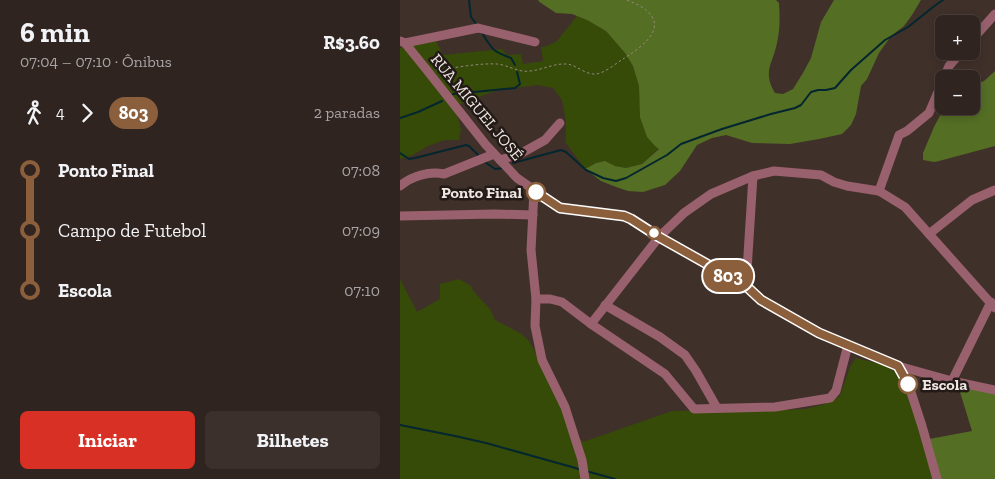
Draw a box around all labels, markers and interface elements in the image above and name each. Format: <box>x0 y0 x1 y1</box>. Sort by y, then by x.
map controls <box>935 15 980 115</box>
button: + <box>935 15 980 60</box>
text: 6 min <box>20 16 90 49</box>
text: R$3.60 <box>323 31 380 54</box>
street label: RUA MIGUEL JOSÉ <box>427 50 527 164</box>
text: 07:04 – 07:10 · Ônibus <box>20 52 172 71</box>
button: − <box>935 70 980 115</box>
icon: walk <box>20 99 48 127</box>
icon: forward <box>73 99 101 127</box>
text: 803 <box>119 102 148 124</box>
text: 4 <box>56 103 65 122</box>
text: 2 paradas <box>314 103 380 122</box>
text: Ponto Final <box>58 159 154 182</box>
text: 07:08 <box>342 161 380 180</box>
marker: Ponto Final <box>526 182 546 202</box>
place label: Ponto Final <box>441 183 522 202</box>
text: Campo de Futebol <box>58 219 206 242</box>
text: 07:09 <box>342 221 380 240</box>
unlabelled marker <box>647 226 661 240</box>
line badge: 803 <box>699 260 757 292</box>
text: 803 <box>713 265 743 287</box>
text: Escola <box>58 279 112 302</box>
text: 07:10 <box>344 281 380 300</box>
marker: Escola <box>898 374 918 394</box>
place label: Escola <box>922 375 967 394</box>
button: Iniciar <box>20 411 195 469</box>
button: Bilhetes <box>205 411 380 469</box>

